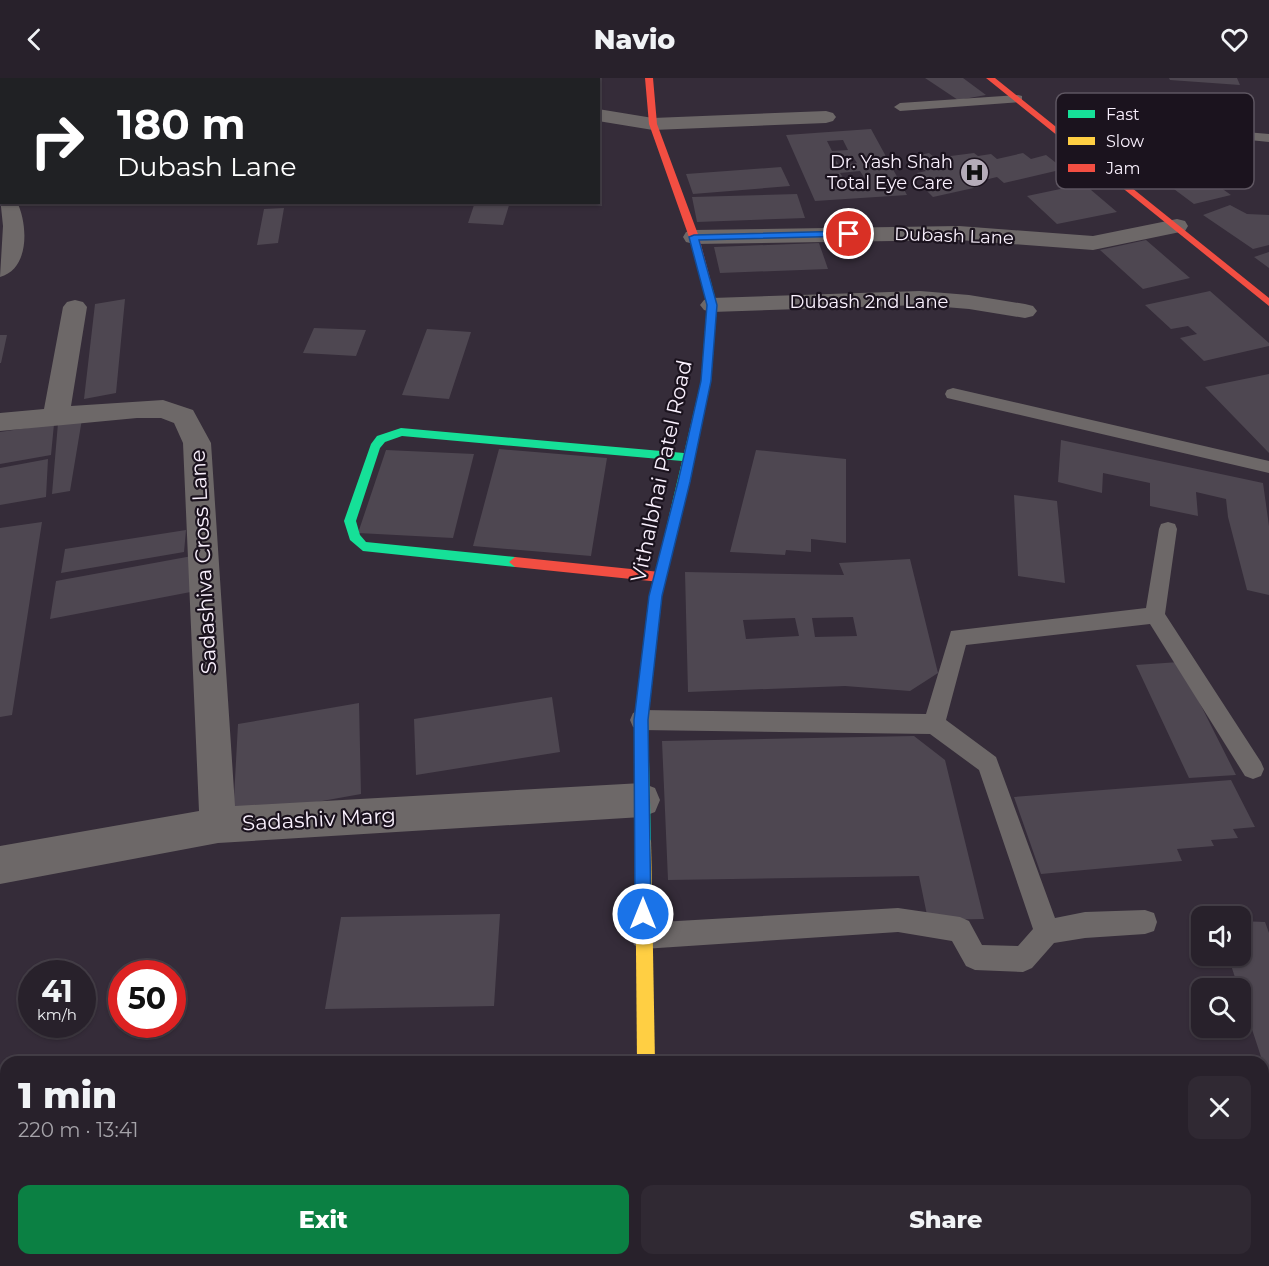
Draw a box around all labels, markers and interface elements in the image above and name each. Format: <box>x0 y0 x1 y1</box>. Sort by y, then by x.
icon: back <box>18 23 51 56</box>
text: Navio <box>594 23 675 56</box>
icon: heart <box>1218 23 1251 56</box>
legend <box>1056 93 1254 189</box>
text: 180 m <box>117 98 246 150</box>
icon: right <box>18 102 96 180</box>
text: Fast <box>1106 105 1140 124</box>
text: Slow <box>1106 132 1144 151</box>
text: Dubash Lane <box>117 150 297 183</box>
place label: Dr. Yash Shah Total Eye Care <box>827 151 953 194</box>
hospital icon: Dr. Yash Shah Total Eye Care <box>958 156 990 188</box>
text: Jam <box>1105 159 1140 178</box>
pin <box>823 208 874 259</box>
icon: arrive <box>832 217 865 250</box>
street label: Dubash Lane <box>894 223 1014 249</box>
street label: Dubash 2nd Lane <box>790 291 949 313</box>
street label: Vithalbhai Patel Road <box>625 358 697 584</box>
street label: Sadashiva Cross Lane <box>185 449 221 675</box>
street label: Sadashiv Marg <box>241 802 397 836</box>
position arrow <box>611 882 675 946</box>
map controls <box>1191 906 1251 1038</box>
button: sound <box>1191 906 1251 966</box>
speed limit sign: 50 <box>108 960 186 1038</box>
text: 41 <box>41 973 73 1010</box>
button: search <box>1191 978 1251 1038</box>
text: km/h <box>37 1005 77 1024</box>
text: 1 min <box>18 1073 117 1117</box>
button: close <box>1188 1076 1251 1139</box>
text: 220 m · 13:41 <box>18 1118 139 1142</box>
button: Exit <box>18 1185 629 1254</box>
button: Share <box>641 1185 1251 1254</box>

